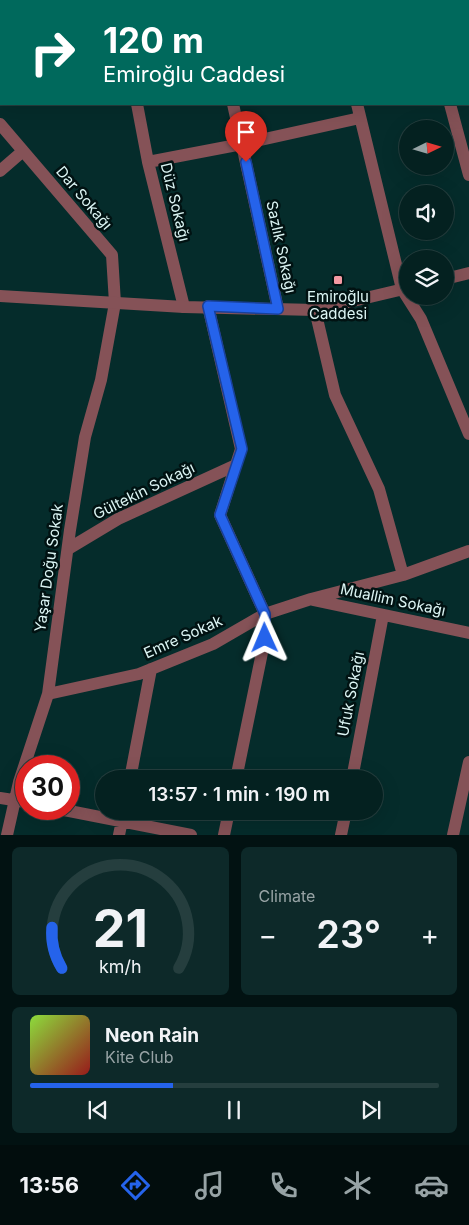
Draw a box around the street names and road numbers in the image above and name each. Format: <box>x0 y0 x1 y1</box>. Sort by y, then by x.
street label: Düz Sokağı <box>157 161 194 243</box>
street label: Dar Sokağı <box>52 162 116 233</box>
street label: Sazlık Sokağı <box>262 199 301 295</box>
street label: Gültekin Sokağı <box>90 458 198 523</box>
street label: Yaşar Doğu Sokak <box>30 502 67 633</box>
street label: Muallim Sokağı <box>339 579 448 620</box>
street label: Emre Sokak <box>141 610 226 662</box>
street label: Ufuk Sokağı <box>333 650 368 738</box>

